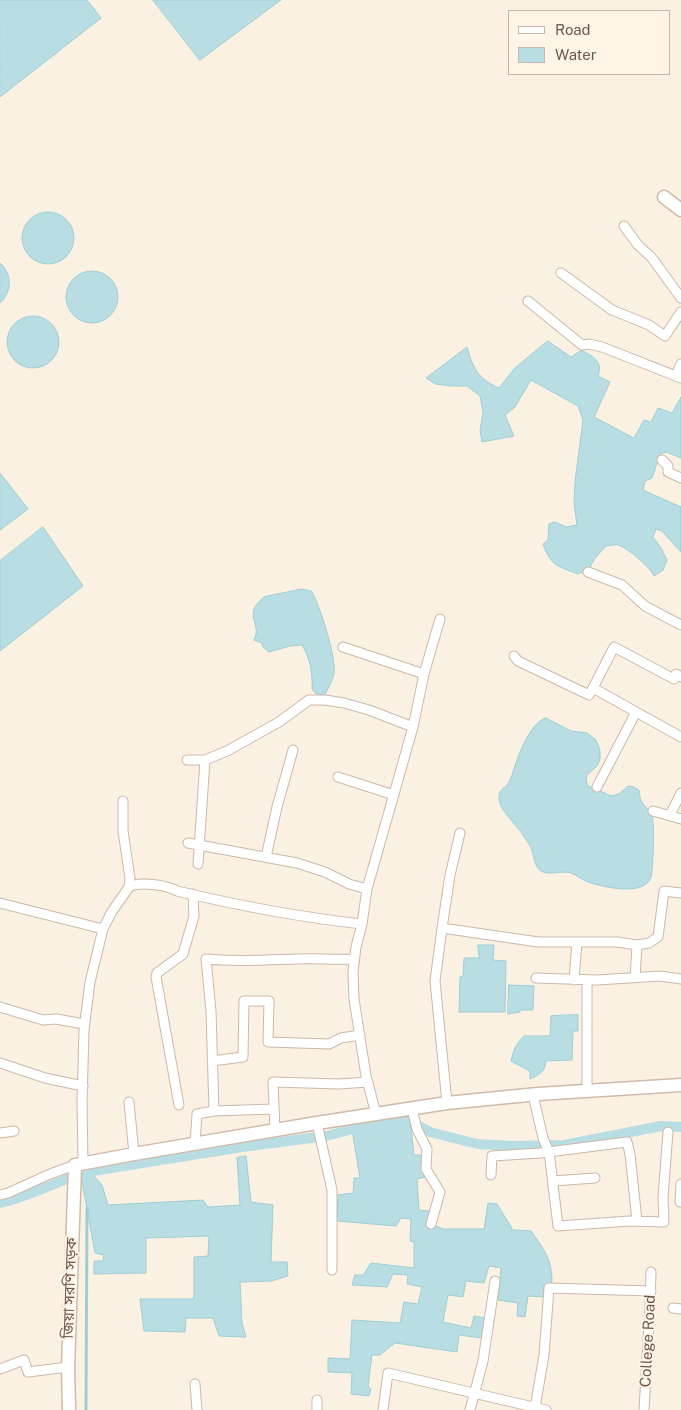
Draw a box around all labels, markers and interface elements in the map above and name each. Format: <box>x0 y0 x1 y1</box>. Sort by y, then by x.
legend <box>508 10 671 75</box>
text: Road <box>555 21 591 38</box>
text: Water <box>555 46 597 63</box>
street label: জিয়া সরণি সড়ক <box>59 1237 81 1339</box>
street label: College Road <box>637 1294 659 1388</box>

